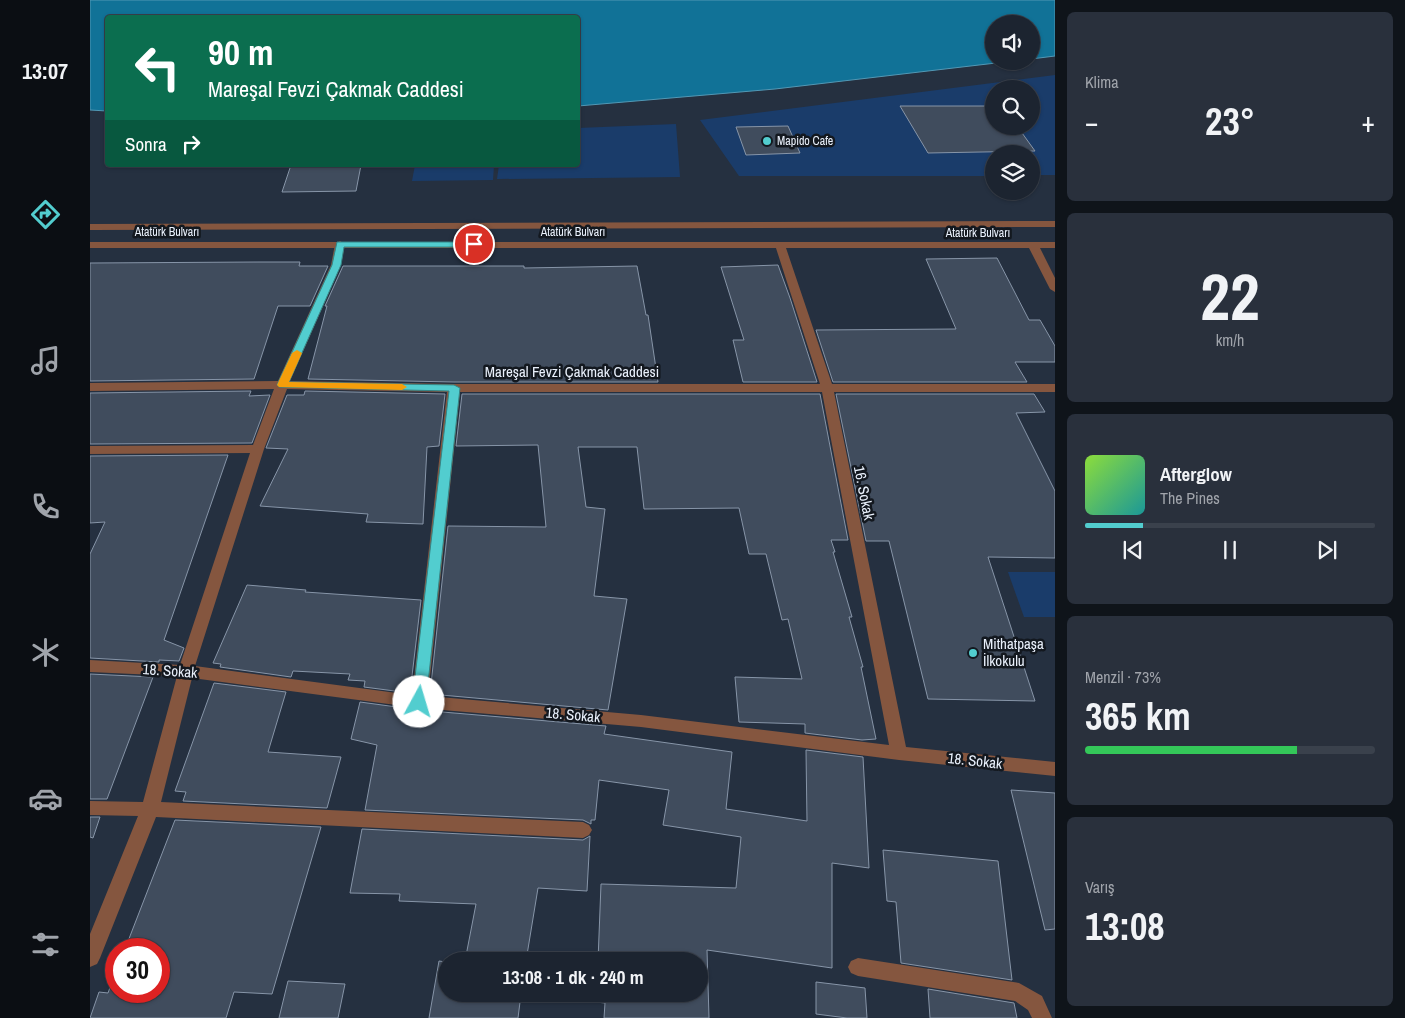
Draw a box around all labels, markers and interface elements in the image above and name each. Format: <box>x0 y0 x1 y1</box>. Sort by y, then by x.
map controls <box>985 15 1040 200</box>
button: sound <box>985 15 1040 70</box>
text: 90 m <box>208 29 273 76</box>
icon: left <box>125 35 190 100</box>
text: 13:07 <box>22 56 68 86</box>
text: Klima <box>1085 71 1119 93</box>
text: Mareşal Fevzi Çakmak Caddesi <box>208 74 464 104</box>
button: search <box>985 80 1040 135</box>
text: 23° <box>1205 96 1255 147</box>
text: − <box>1085 103 1098 141</box>
text: + <box>1362 103 1375 141</box>
icon: right <box>177 130 205 158</box>
text: Sonra <box>125 131 167 157</box>
place label: Mapido Cafe <box>777 133 833 149</box>
marker: Mapido Cafe <box>761 135 773 147</box>
button: layers <box>985 145 1040 200</box>
icon: directions <box>28 197 63 232</box>
pin <box>453 223 495 265</box>
street label: Atatürk Bulvarı <box>134 224 199 240</box>
street label: Atatürk Bulvarı <box>540 224 605 240</box>
street label: Atatürk Bulvarı <box>945 225 1010 241</box>
icon: arrive <box>460 230 488 258</box>
text: 22 <box>1200 253 1260 340</box>
text: km/h <box>1216 329 1244 351</box>
icon: music <box>28 343 63 378</box>
street label: Mareşal Fevzi Çakmak Caddesi <box>485 361 659 382</box>
text: Afterglow <box>1160 461 1232 487</box>
street label: 16. Sokak <box>849 464 880 523</box>
text: The Pines <box>1160 487 1220 509</box>
icon: phone <box>28 489 63 524</box>
icon: previous <box>1119 536 1147 564</box>
icon: pause <box>1216 536 1244 564</box>
icon: next <box>1313 536 1341 564</box>
place label: Mithatpaşa İlkokulu <box>983 633 1044 671</box>
icon: climate <box>28 635 63 670</box>
marker: Mithatpaşa İlkokulu <box>967 647 979 659</box>
street label: 18. Sokak <box>142 658 199 683</box>
text: Menzil · 73% <box>1085 666 1161 688</box>
position arrow <box>392 675 444 727</box>
text: 365 km <box>1085 691 1191 742</box>
street label: 18. Sokak <box>545 702 602 727</box>
street label: 18. Sokak <box>947 747 1004 774</box>
icon: car <box>28 781 63 816</box>
text: Varış <box>1085 876 1115 898</box>
text: 13:08 <box>1085 901 1165 952</box>
icon: filters <box>28 927 63 962</box>
speed limit sign: 30 <box>105 938 170 1003</box>
text: 13:08 · 1 dk · 240 m <box>502 964 644 990</box>

